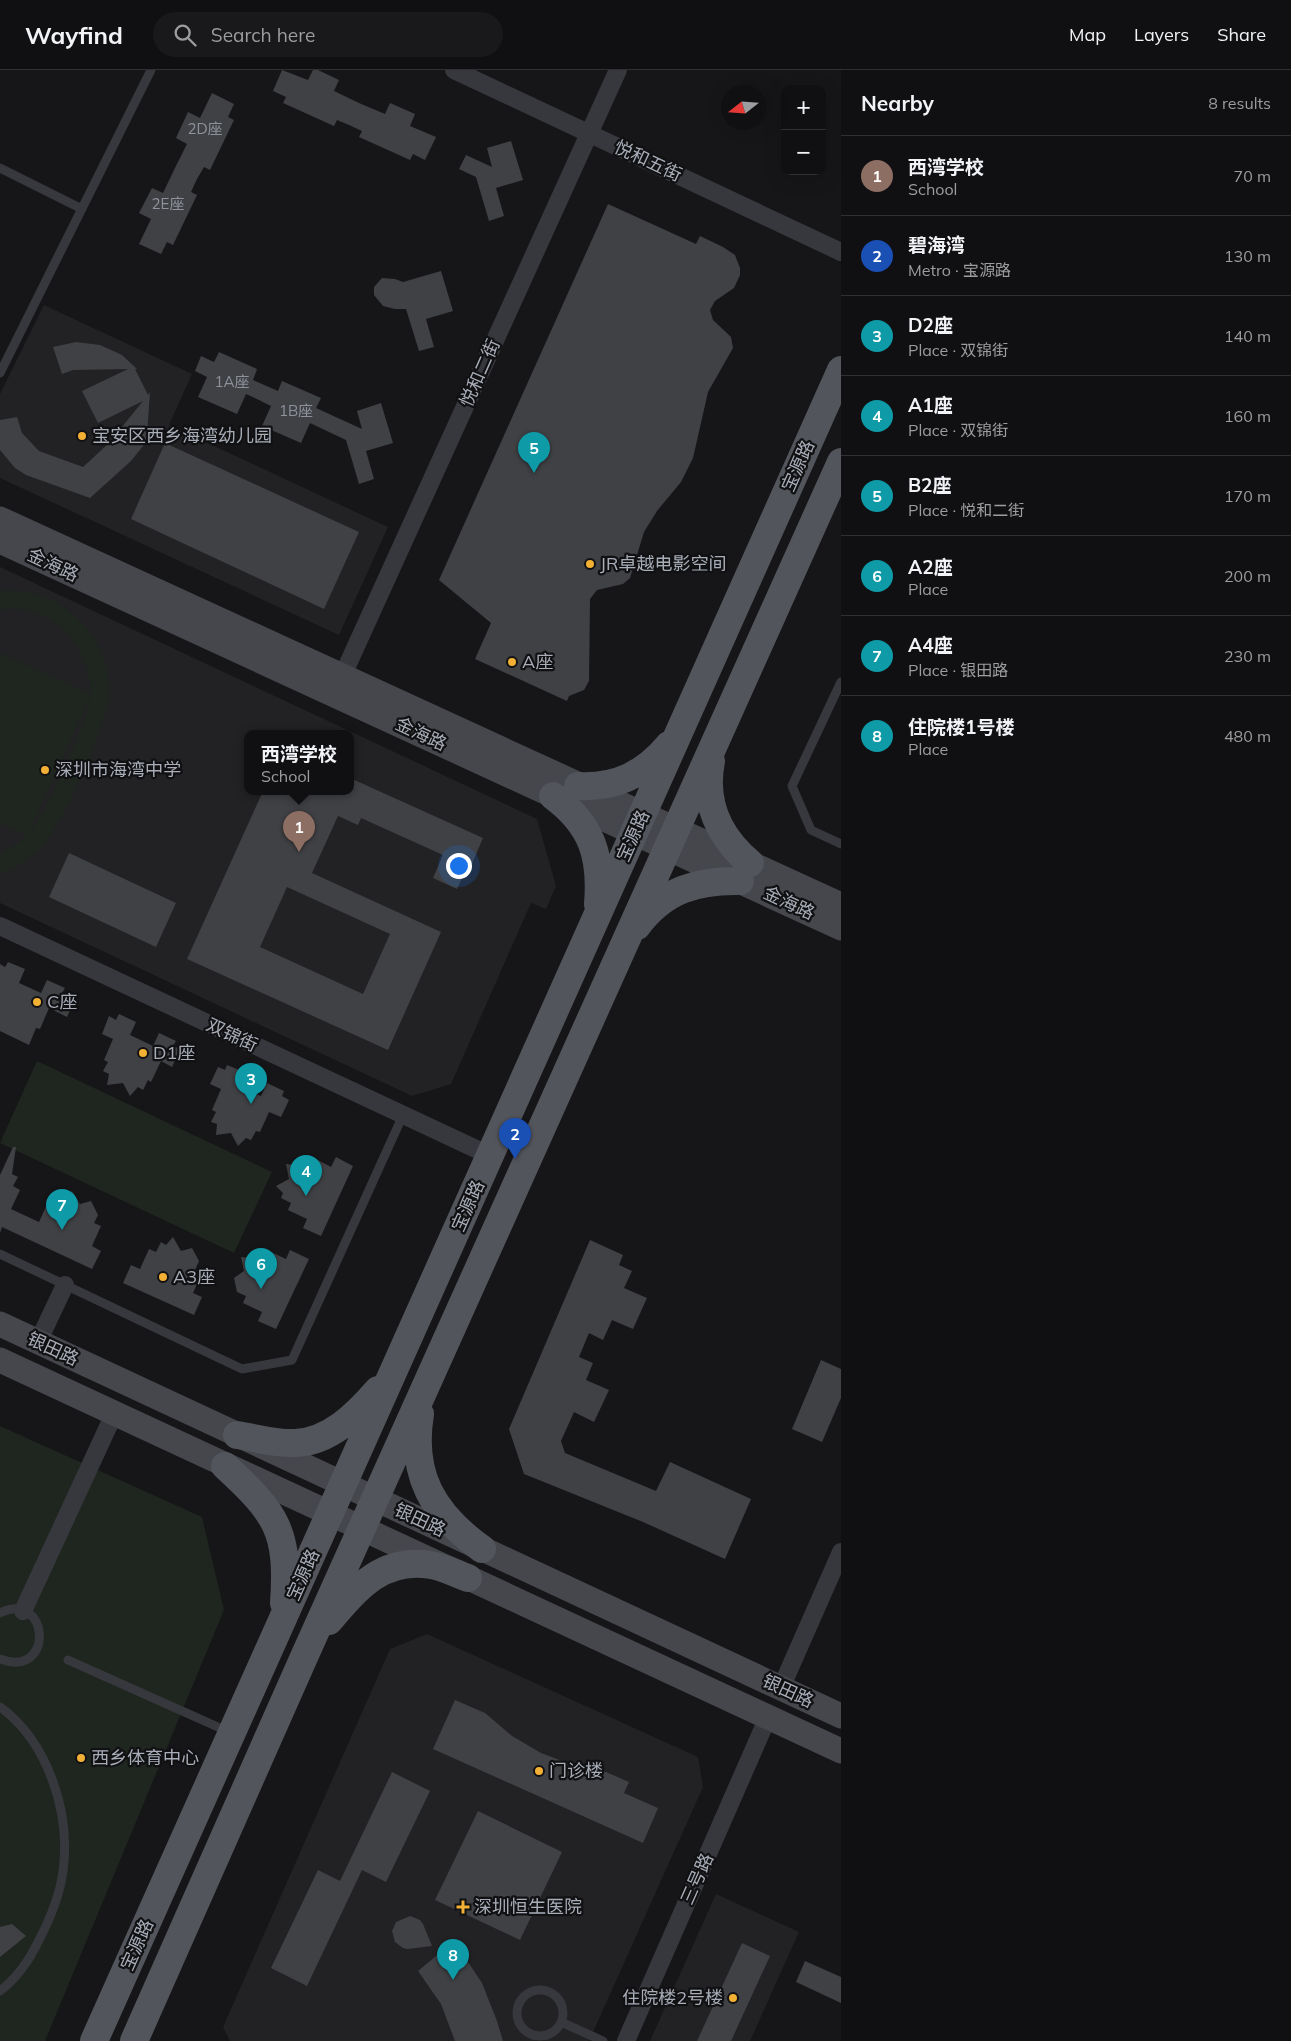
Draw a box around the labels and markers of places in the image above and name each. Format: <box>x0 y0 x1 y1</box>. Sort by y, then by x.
place label: 宝安区西乡海湾幼儿园 <box>92 424 272 447</box>
marker: 宝安区西乡海湾幼儿园 <box>76 430 88 442</box>
pin: 5 <box>518 432 550 473</box>
place label: JR卓越电影空间 <box>600 552 726 575</box>
marker: JR卓越电影空间 <box>584 558 596 570</box>
place label: A座 <box>522 650 553 673</box>
marker: A座 <box>506 656 518 668</box>
place label: 深圳市海湾中学 <box>55 758 181 781</box>
marker: 深圳市海湾中学 <box>39 764 51 776</box>
pin: 1 <box>283 811 315 852</box>
place label: C座 <box>47 990 77 1013</box>
marker: C座 <box>31 996 43 1008</box>
place label: D1座 <box>153 1041 195 1064</box>
marker: D1座 <box>137 1047 149 1059</box>
pin: 3 <box>235 1063 267 1104</box>
pin: 2 <box>499 1118 531 1159</box>
pin: 4 <box>290 1155 322 1196</box>
pin: 7 <box>46 1189 78 1230</box>
pin: 6 <box>245 1248 277 1289</box>
place label: A3座 <box>173 1265 215 1288</box>
marker: A3座 <box>157 1271 169 1283</box>
place label: 西乡体育中心 <box>91 1746 199 1769</box>
marker: 西乡体育中心 <box>75 1752 87 1764</box>
place label: 门诊楼 <box>549 1759 603 1782</box>
marker: 门诊楼 <box>533 1765 545 1777</box>
place label: 深圳恒生医院 <box>474 1895 582 1918</box>
marker: 深圳恒生医院 <box>456 1900 470 1914</box>
pin: 8 <box>437 1939 469 1980</box>
place label: 住院楼2号楼 <box>622 1986 723 2009</box>
marker: 住院楼2号楼 <box>727 1992 739 2004</box>

